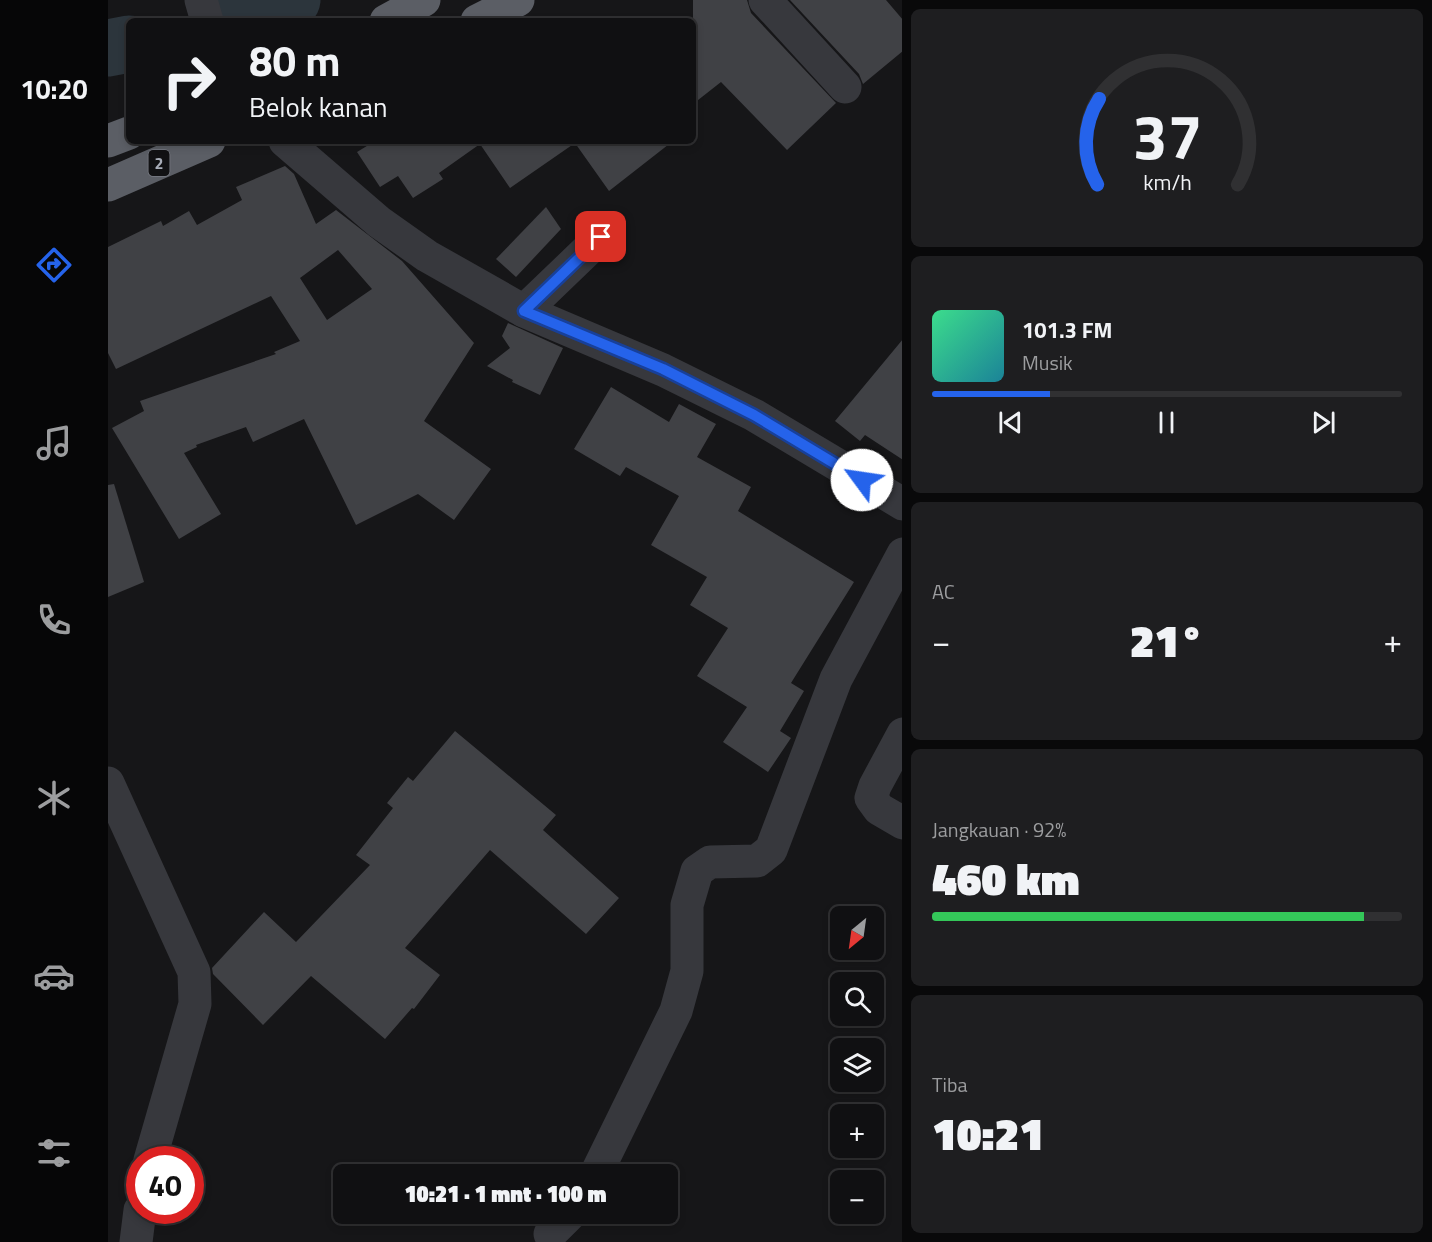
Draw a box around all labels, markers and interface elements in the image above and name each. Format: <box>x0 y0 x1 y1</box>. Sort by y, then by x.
text: 80 m <box>249 28 341 92</box>
icon: right <box>150 42 228 120</box>
text: 10:20 <box>20 68 88 109</box>
text: Belok kanan <box>249 86 388 127</box>
text: 37 <box>1132 88 1202 183</box>
road number: 2 <box>148 150 170 176</box>
text: km/h <box>1143 166 1191 198</box>
pin <box>575 211 626 262</box>
icon: arrive <box>584 220 617 253</box>
icon: directions <box>33 244 75 286</box>
text: 101.3 FM <box>1022 313 1112 347</box>
text: Musik <box>1022 347 1073 378</box>
icon: previous <box>994 406 1027 439</box>
icon: pause <box>1150 406 1183 439</box>
icon: next <box>1307 406 1340 439</box>
icon: music <box>33 422 75 464</box>
position arrow <box>830 448 894 512</box>
text: AC <box>932 576 955 607</box>
icon: phone <box>33 599 75 641</box>
text: 21° <box>1130 606 1204 674</box>
text: − <box>932 616 950 666</box>
text: + <box>1384 616 1402 666</box>
icon: climate <box>33 777 75 819</box>
text: Jangkauan · 92% <box>932 814 1066 845</box>
text: 460 km <box>932 844 1080 912</box>
north arrow <box>830 906 884 960</box>
map controls <box>830 906 884 1224</box>
icon: car <box>33 955 75 997</box>
button: search <box>830 972 884 1026</box>
button: layers <box>830 1038 884 1092</box>
text: Tiba <box>932 1069 967 1100</box>
text: 10:21 <box>932 1099 1044 1167</box>
button: + <box>830 1104 884 1158</box>
icon: filters <box>33 1132 75 1174</box>
speed limit sign: 40 <box>126 1146 204 1224</box>
button: − <box>830 1170 884 1224</box>
text: 10:21 · 1 mnt · 100 m <box>405 1177 606 1211</box>

